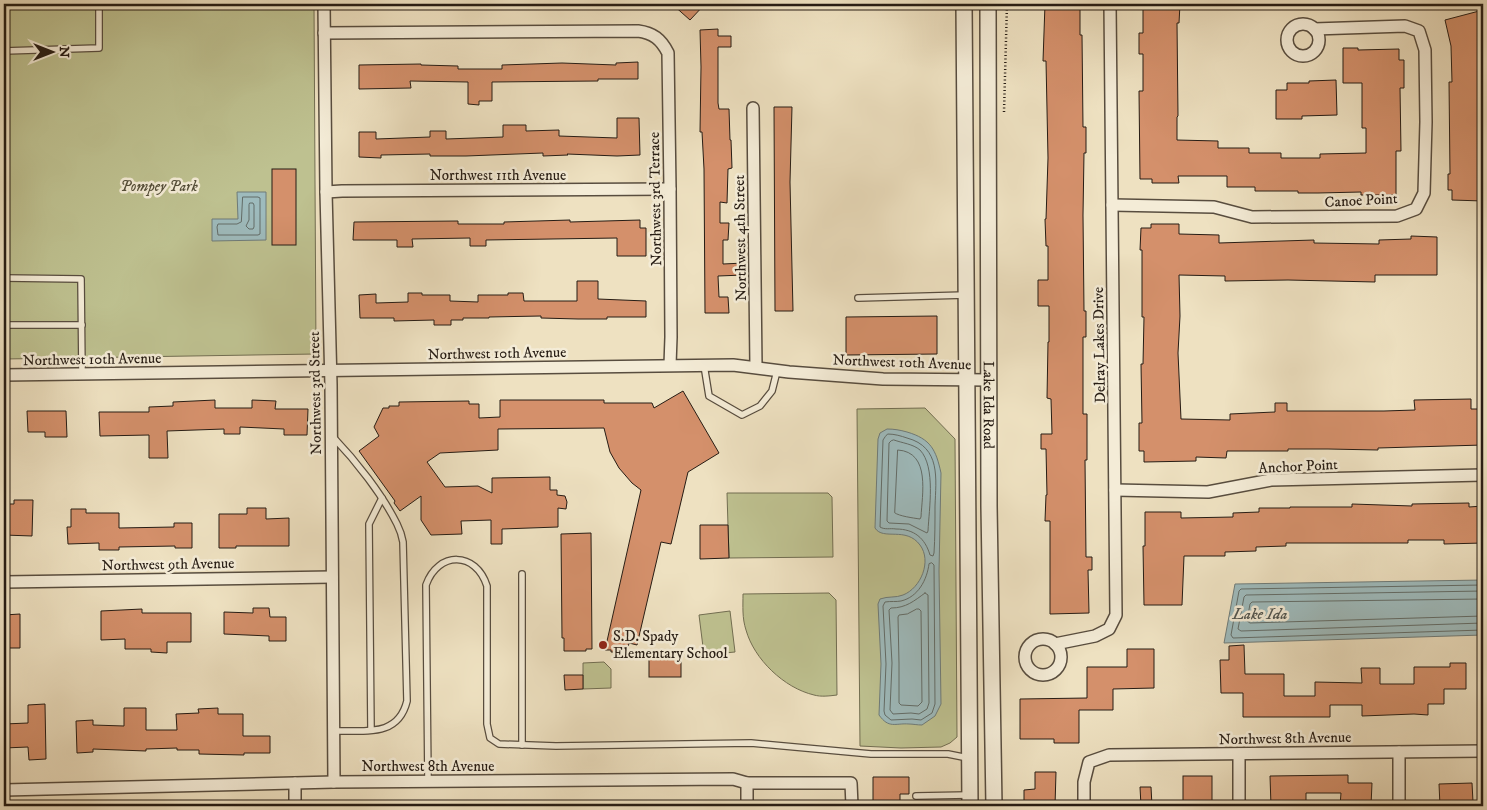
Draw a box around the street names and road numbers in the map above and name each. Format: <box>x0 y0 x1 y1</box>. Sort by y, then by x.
street label: Northwest 3rd Terrace <box>645 132 666 266</box>
street label: Northwest 11th Avenue <box>430 166 566 185</box>
street label: Northwest 4th Street <box>730 175 751 301</box>
street label: Canoe Point <box>1324 189 1398 212</box>
street label: Delray Lakes Drive <box>1089 287 1110 403</box>
street label: Northwest 3rd Street <box>305 331 326 455</box>
street label: Northwest 10th Avenue <box>427 343 567 364</box>
street label: Northwest 10th Avenue <box>22 349 162 370</box>
street label: Northwest 10th Avenue <box>832 351 972 374</box>
street label: Lake Ida Road <box>979 361 998 450</box>
street label: Anchor Point <box>1258 455 1339 478</box>
street label: Northwest 9th Avenue <box>101 554 235 575</box>
street label: Northwest 8th Avenue <box>1218 728 1352 749</box>
street label: Northwest 8th Avenue <box>362 757 494 776</box>

